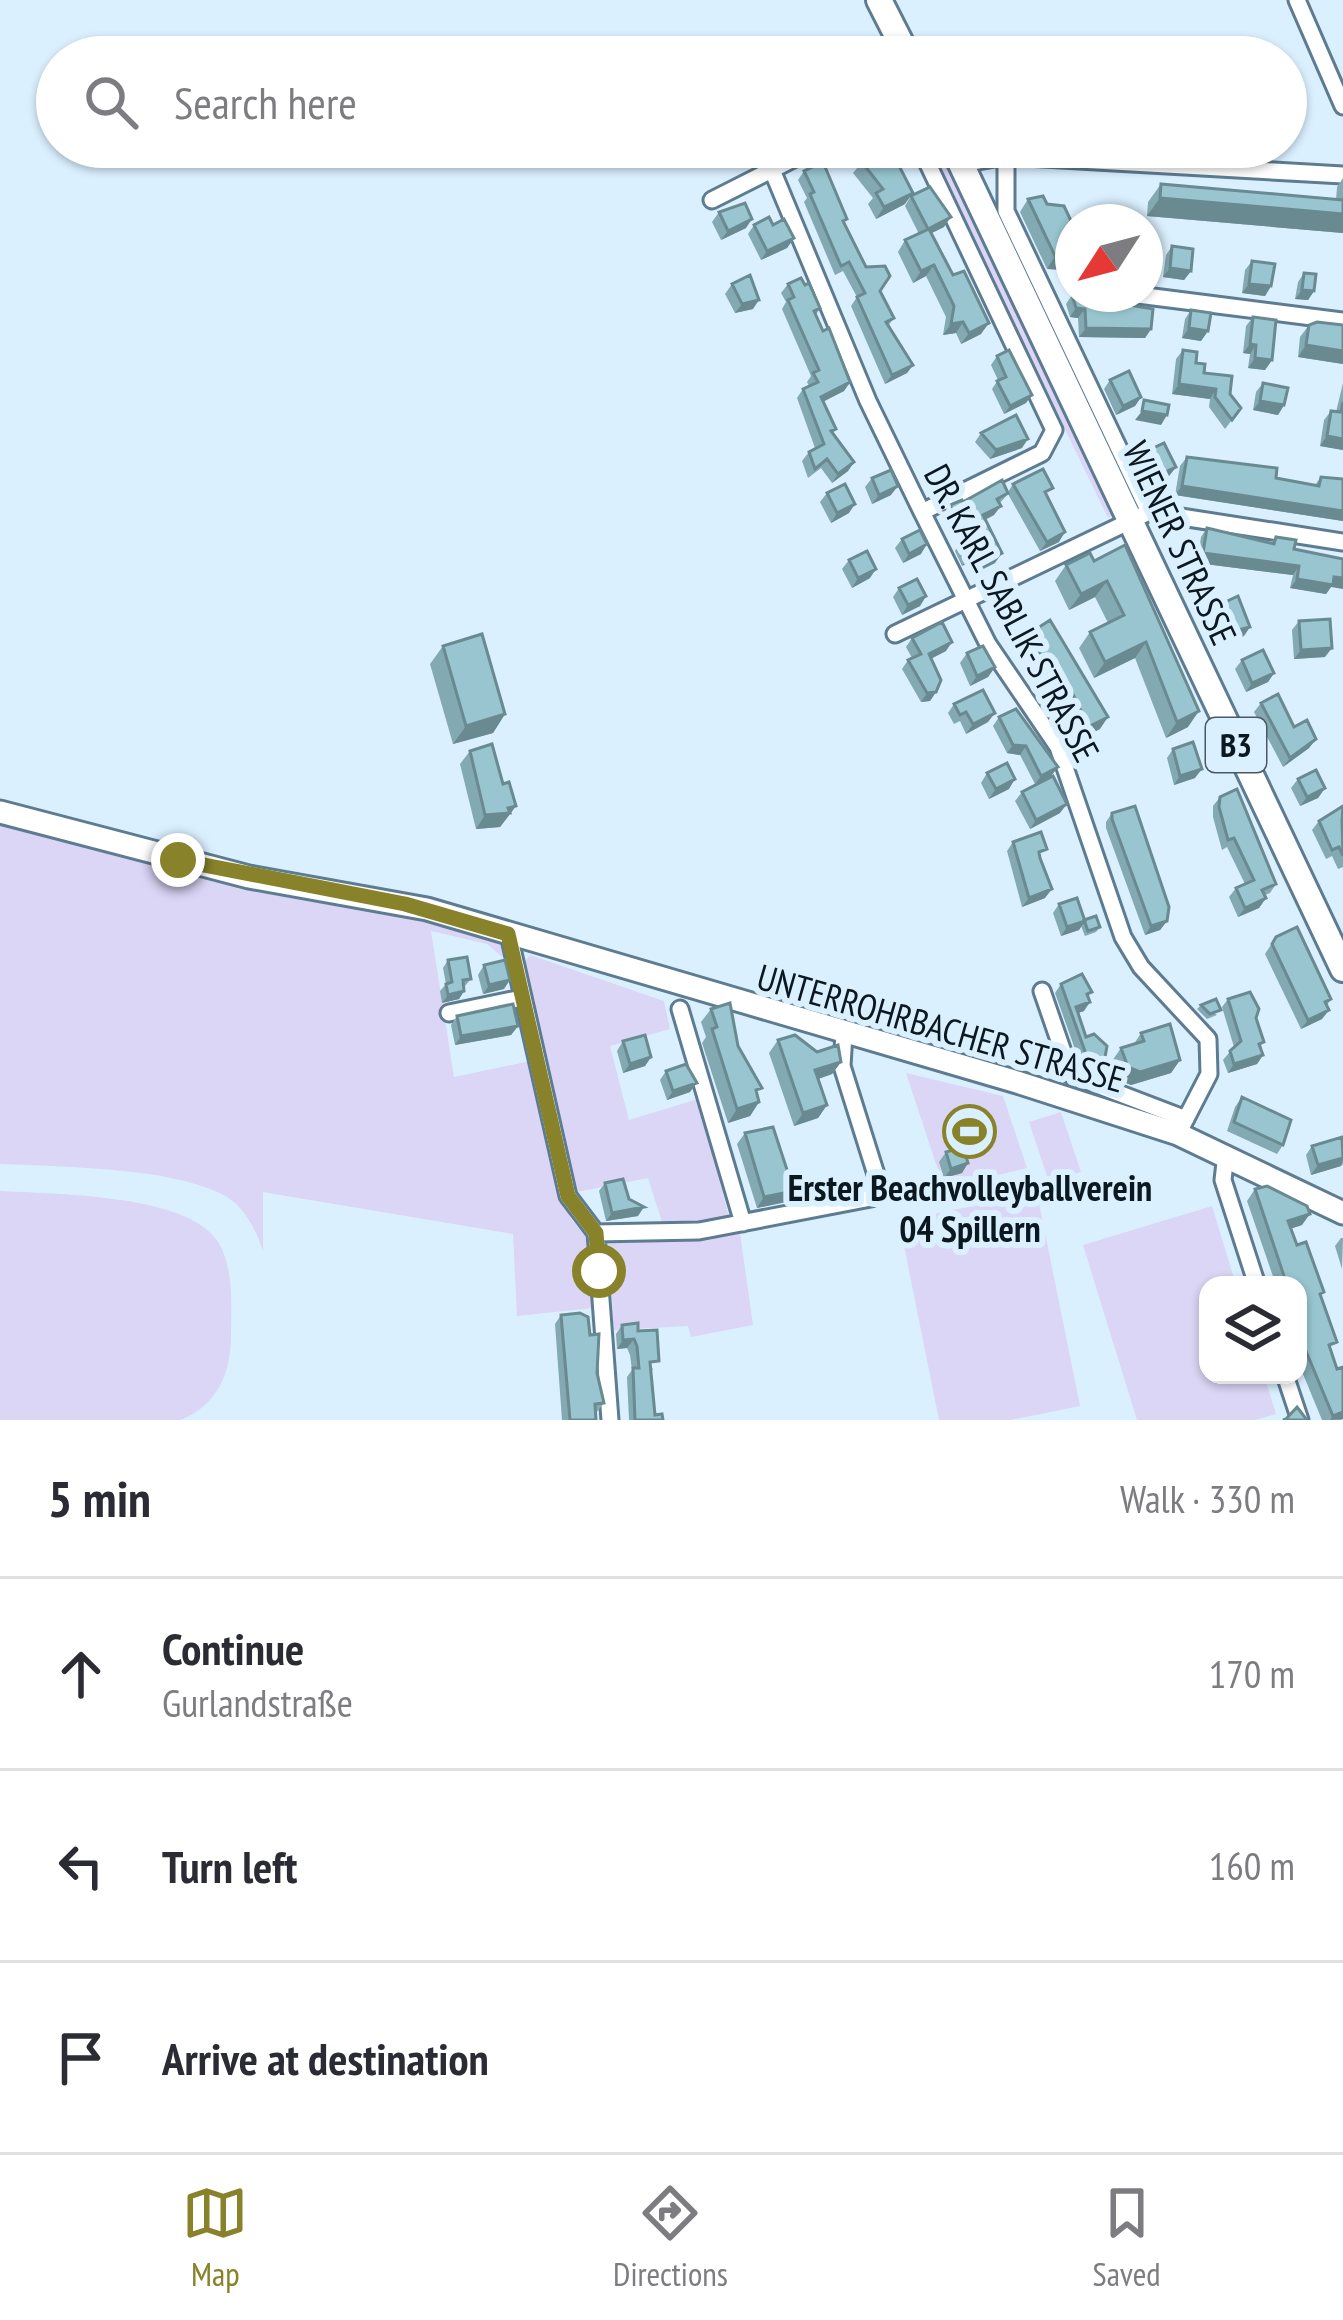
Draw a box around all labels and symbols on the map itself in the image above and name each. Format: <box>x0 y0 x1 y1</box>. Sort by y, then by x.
north arrow <box>1055 204 1163 312</box>
street label: WIENER STRASSE <box>1113 434 1248 652</box>
street label: DR. KARL SABLIK-STRASSE <box>914 456 1111 770</box>
road number: B3 <box>1206 718 1266 772</box>
route end <box>151 833 205 887</box>
street label: UNTERROHRBACHER STRASSE <box>752 953 1130 1103</box>
sports icon: Erster Beachvolleyballverein 04 Spillern <box>942 1104 998 1160</box>
place label: Erster Beachvolleyballverein 04 Spillern <box>788 1164 1152 1252</box>
route start <box>572 1244 626 1298</box>

